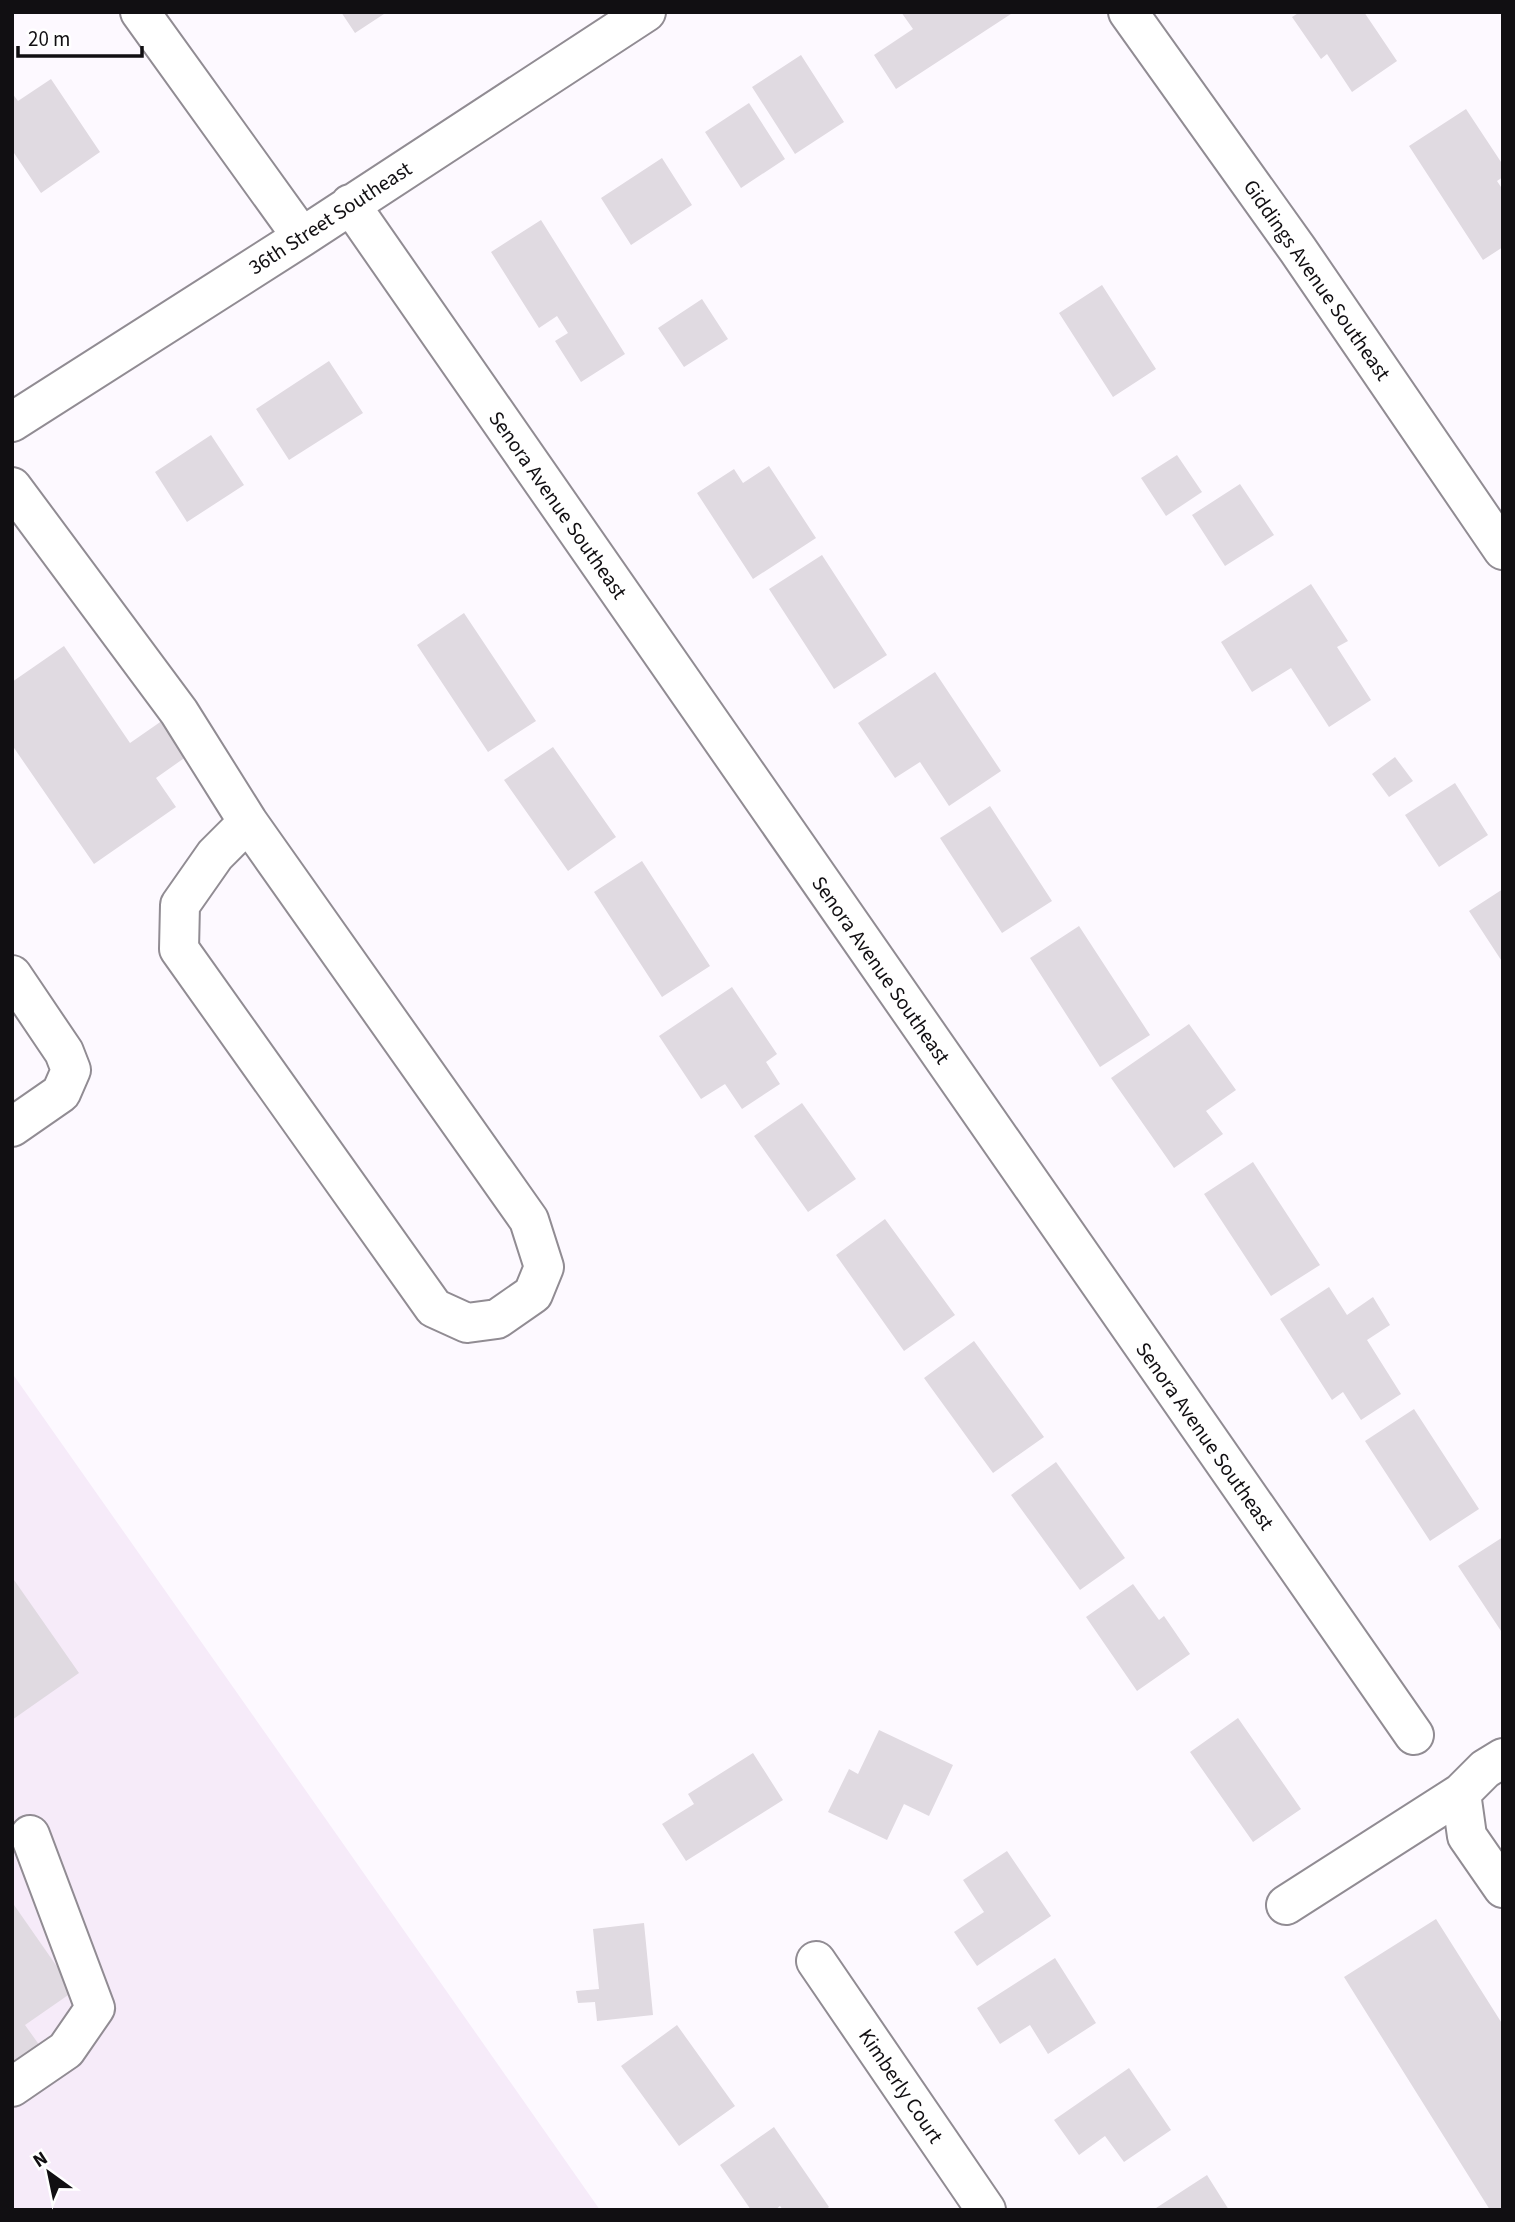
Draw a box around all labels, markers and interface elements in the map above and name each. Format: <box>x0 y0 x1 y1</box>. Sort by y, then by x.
scale bar <box>18 14 142 58</box>
text: 20 m <box>28 24 70 54</box>
street label: 36th Street Southeast <box>243 154 417 282</box>
street label: Giddings Avenue Southeast <box>1236 173 1398 387</box>
street label: Senora Avenue Southeast <box>482 405 634 605</box>
street label: Senora Avenue Southeast <box>805 870 957 1070</box>
street label: Senora Avenue Southeast <box>1129 1336 1281 1536</box>
street label: Kimberly Court <box>851 2023 951 2149</box>
north arrow <box>14 2138 84 2208</box>
text: N <box>28 2145 53 2175</box>

